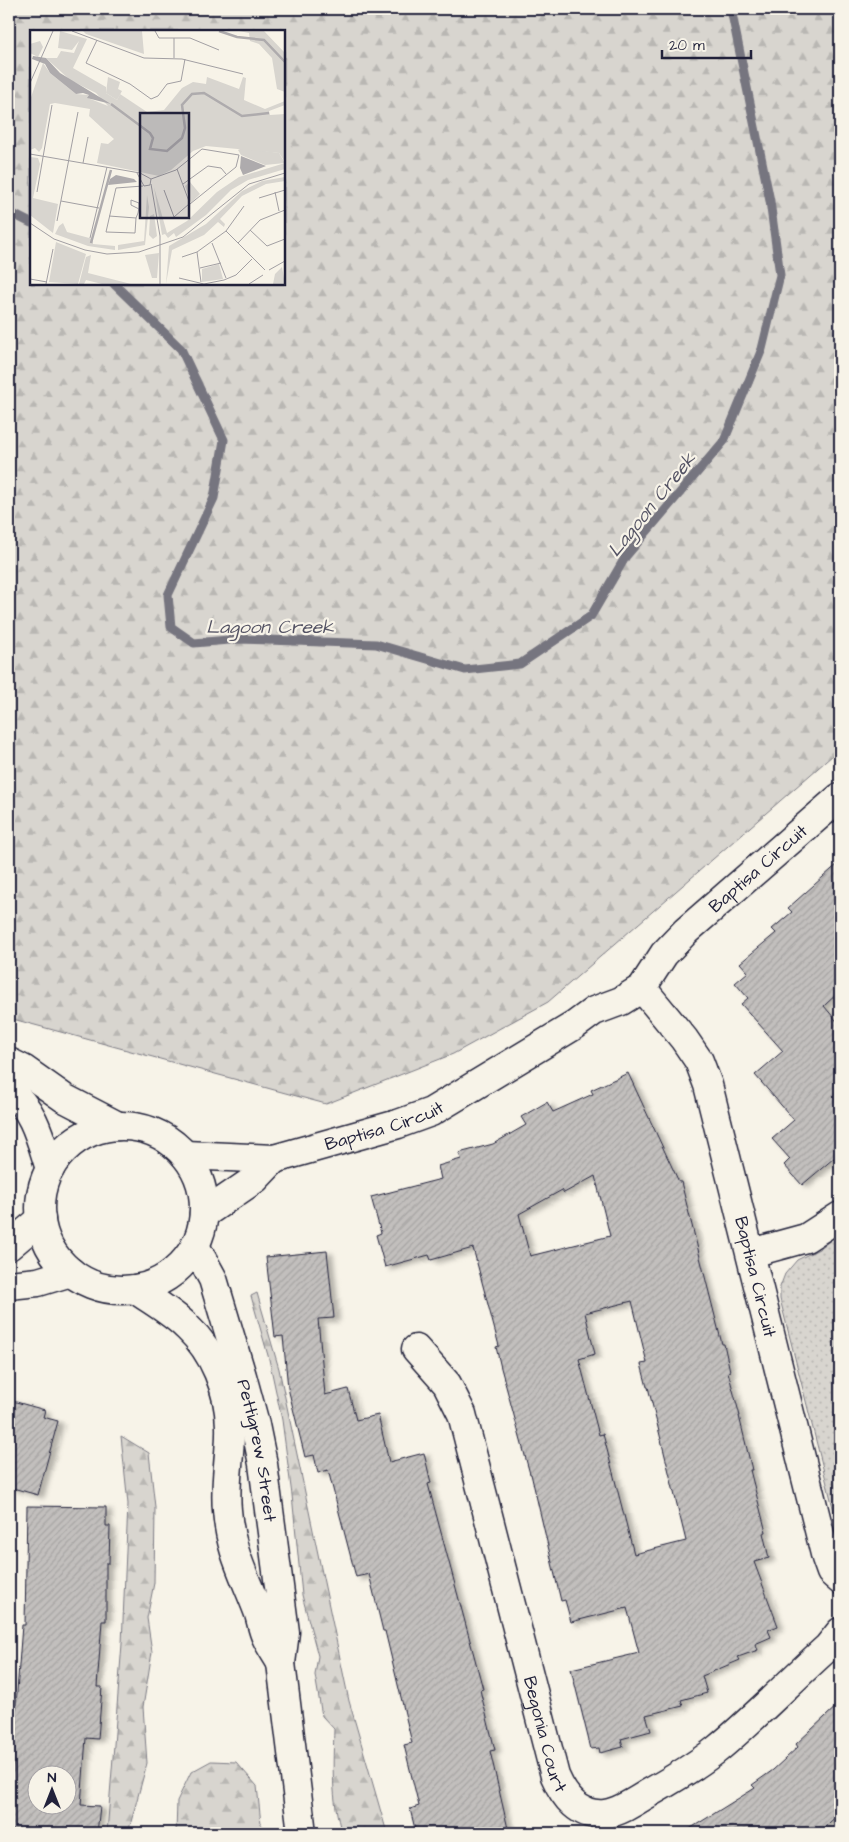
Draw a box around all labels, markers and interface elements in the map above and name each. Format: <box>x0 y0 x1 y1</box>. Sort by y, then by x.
scale bar <box>662 28 750 60</box>
inset map <box>30 30 285 285</box>
text: 20 m <box>669 35 705 56</box>
water label: Lagoon Creek <box>602 447 703 563</box>
water label: Lagoon Creek <box>206 614 334 641</box>
street label: Baptisa Circuit <box>703 818 814 919</box>
street label: Baptisa Circuit <box>322 1095 449 1157</box>
street label: Baptisa Circuit <box>728 1214 783 1341</box>
street label: Pettigrew Street <box>230 1376 283 1524</box>
street label: Begonia Court <box>517 1674 573 1798</box>
north arrow <box>28 1764 78 1814</box>
text: N <box>48 1768 57 1788</box>

